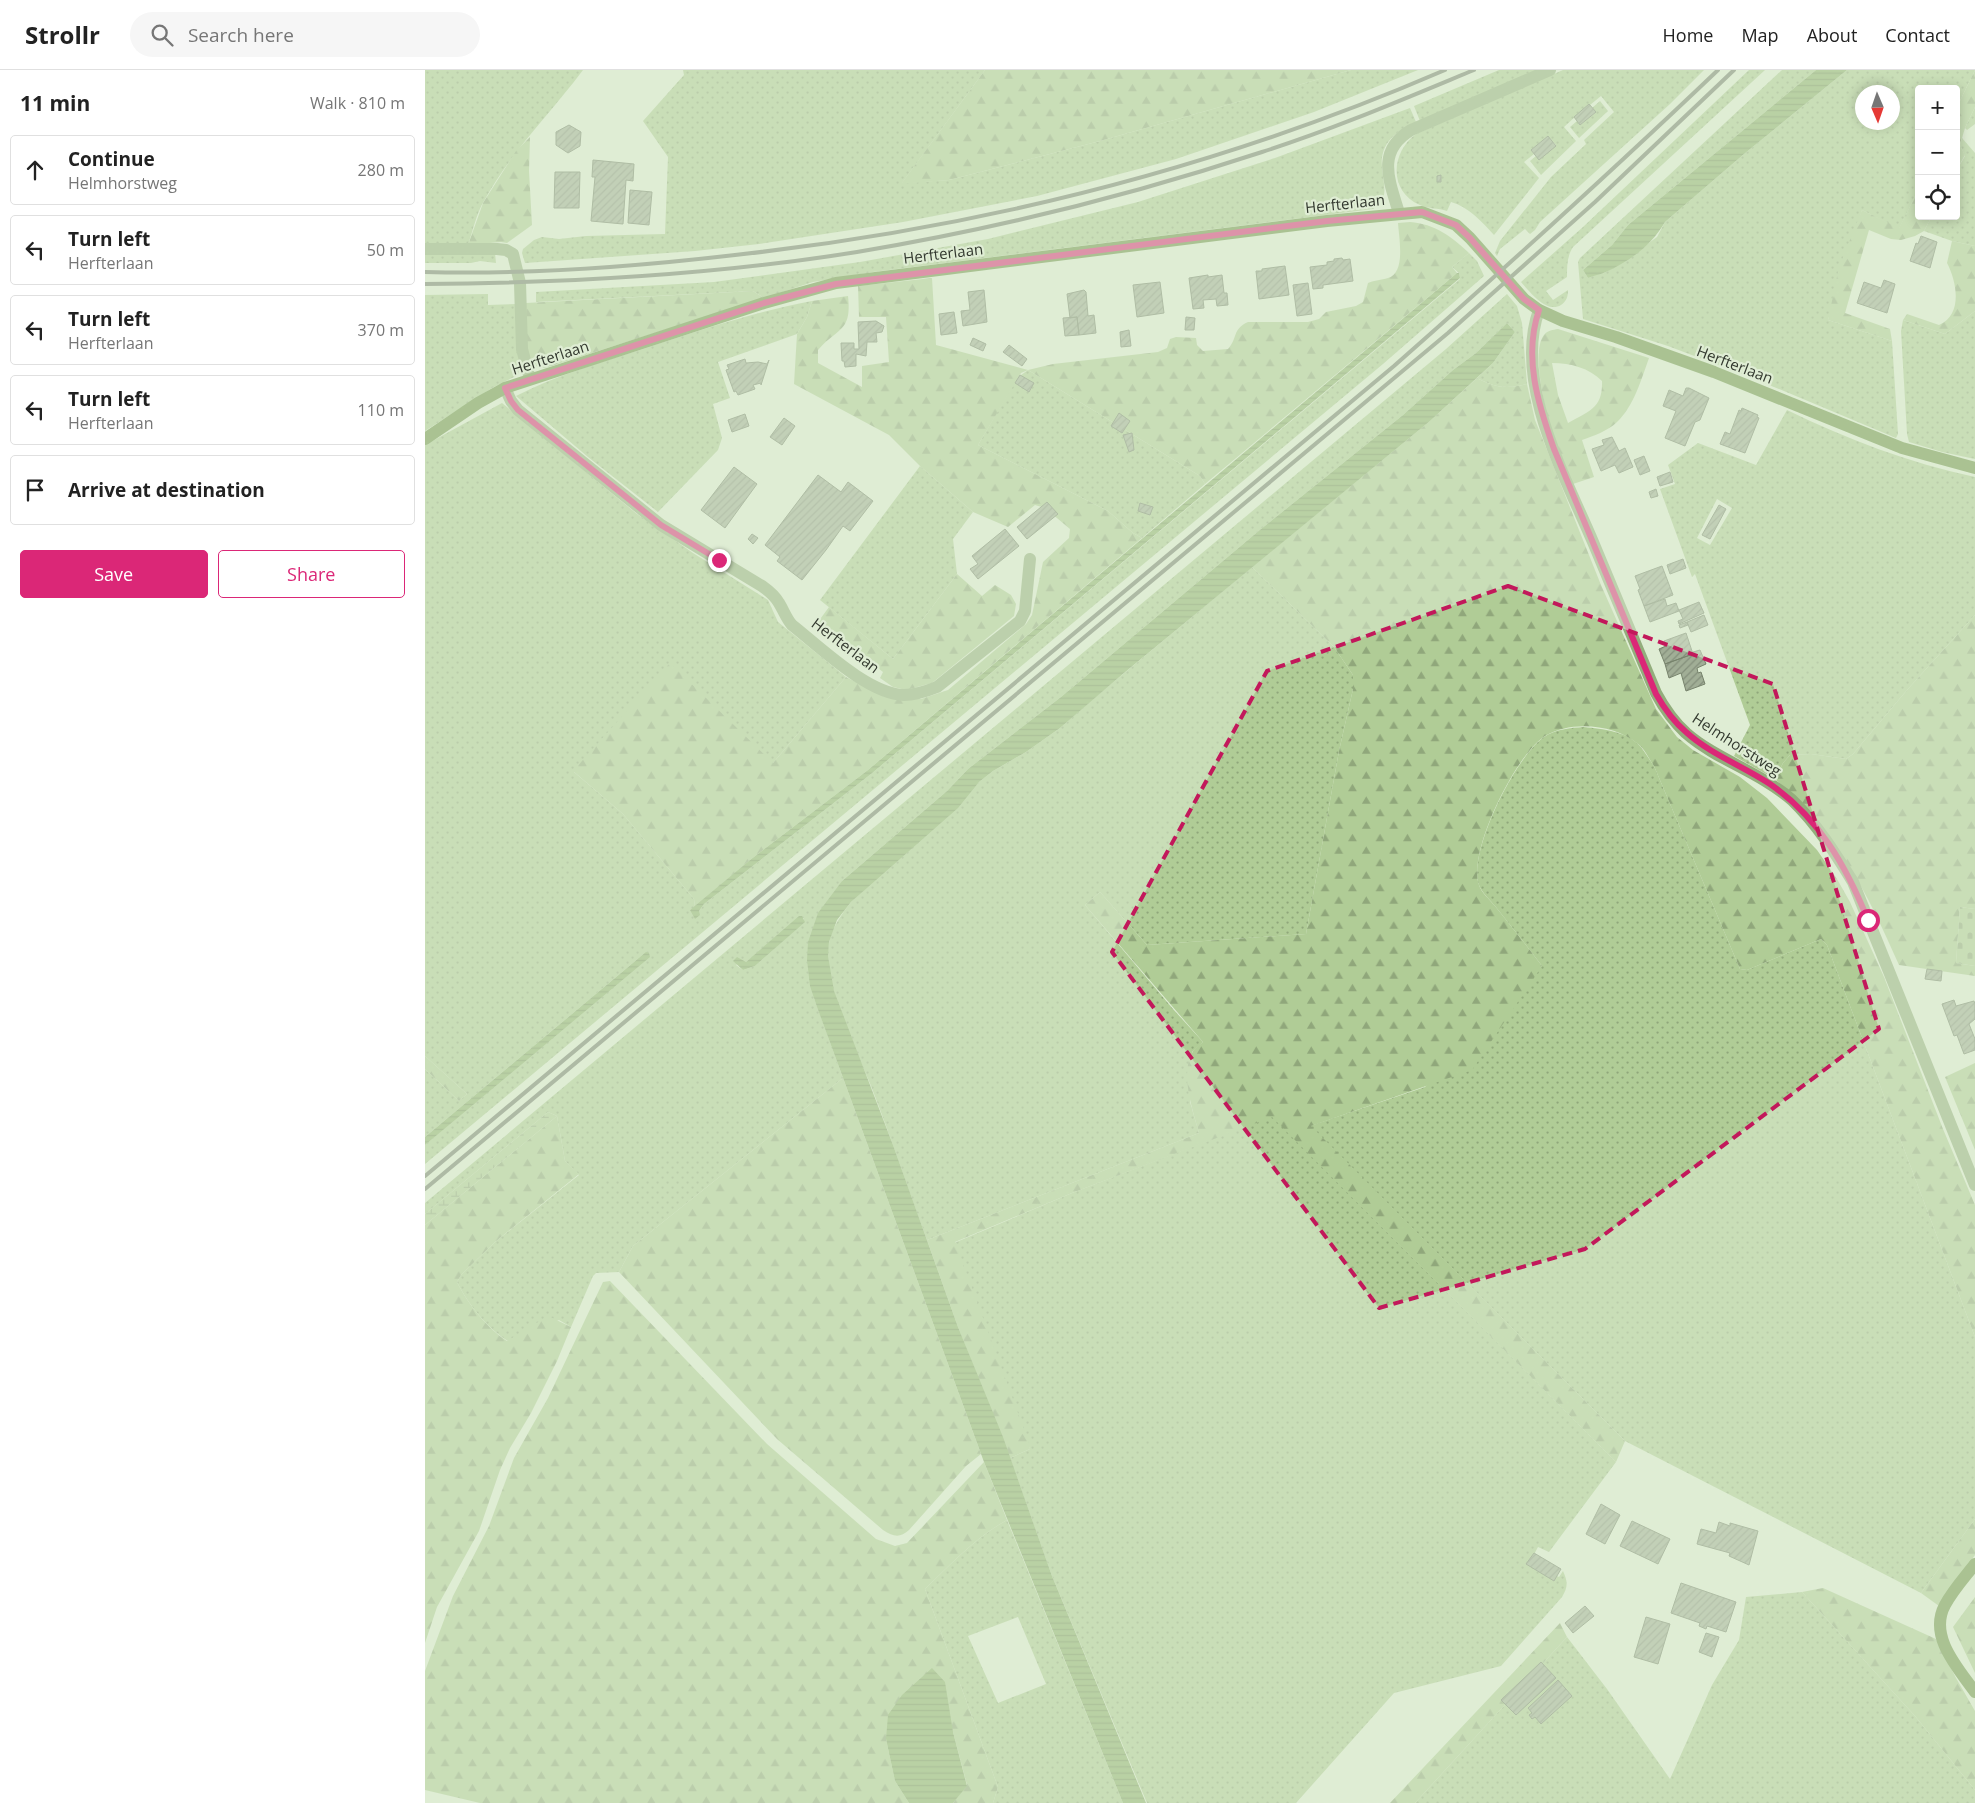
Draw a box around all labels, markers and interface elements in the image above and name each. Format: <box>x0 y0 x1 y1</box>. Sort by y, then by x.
search box <box>130 12 480 57</box>
text: Strollr <box>25 18 100 51</box>
icon: search <box>148 21 176 49</box>
text: Search here <box>188 22 294 48</box>
text: Home <box>1663 23 1713 47</box>
text: Map <box>1741 23 1779 47</box>
text: About <box>1807 23 1857 47</box>
text: Contact <box>1885 23 1950 47</box>
north arrow <box>1855 85 1900 130</box>
map controls <box>1915 85 1960 220</box>
button: + <box>1915 85 1960 130</box>
text: 11 min <box>20 89 90 117</box>
text: Walk · 810 m <box>310 92 405 114</box>
button: − <box>1915 130 1960 175</box>
text: Continue <box>68 146 155 172</box>
icon: ahead <box>21 156 49 184</box>
text: 280 m <box>358 159 404 181</box>
text: Helmhorstweg <box>68 172 177 194</box>
button: locate <box>1915 175 1960 220</box>
street label: Herfterlaan <box>1304 189 1386 217</box>
text: Turn left <box>68 226 150 252</box>
icon: left <box>21 236 49 264</box>
street label: Herfterlaan <box>902 238 984 268</box>
text: 50 m <box>367 239 404 261</box>
text: Herfterlaan <box>68 252 154 274</box>
text: Turn left <box>68 306 150 332</box>
icon: left <box>21 316 49 344</box>
text: 370 m <box>358 319 404 341</box>
text: Herfterlaan <box>68 332 154 354</box>
street label: Herfterlaan <box>509 335 591 379</box>
street label: Herfterlaan <box>1694 340 1776 388</box>
text: Turn left <box>68 386 150 412</box>
icon: left <box>21 396 49 424</box>
text: 110 m <box>358 399 404 421</box>
text: Herfterlaan <box>68 412 154 434</box>
icon: arrive <box>21 476 49 504</box>
text: Arrive at destination <box>68 477 265 503</box>
route end <box>708 549 731 572</box>
button: Save <box>20 550 208 598</box>
button: Share <box>218 550 405 598</box>
street label: Herfterlaan <box>808 613 884 677</box>
street label: Helmhorstweg <box>1689 708 1785 780</box>
route start <box>1857 909 1880 932</box>

